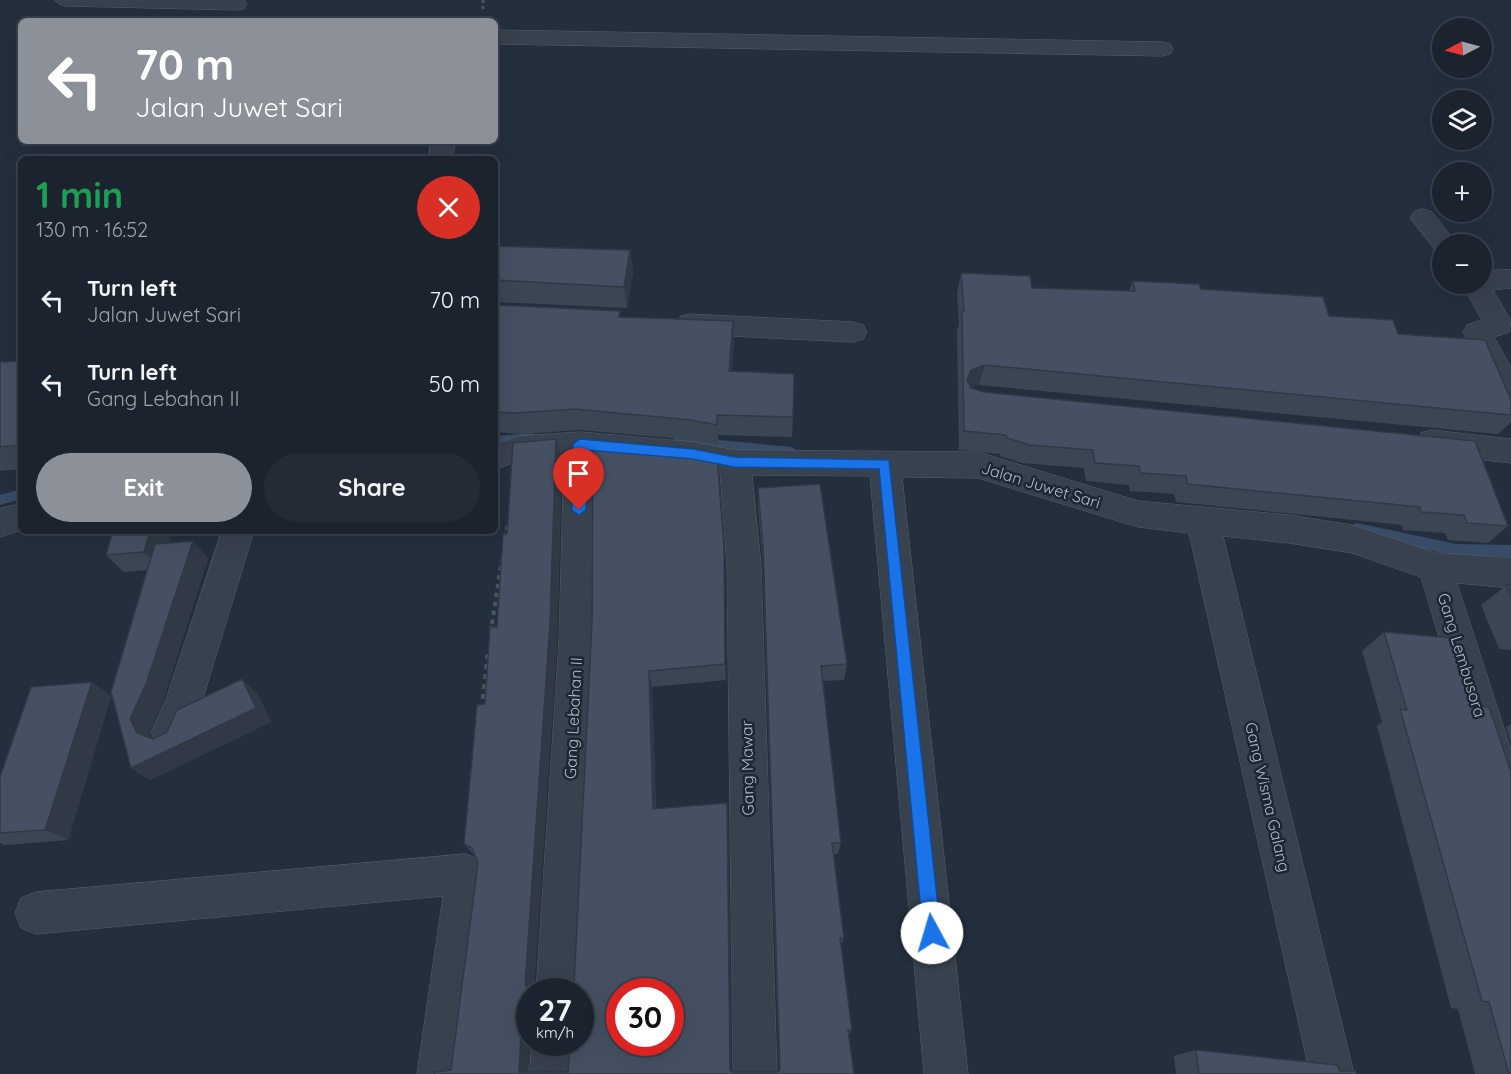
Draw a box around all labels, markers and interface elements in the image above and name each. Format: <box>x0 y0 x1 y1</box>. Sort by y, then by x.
north arrow <box>1432 18 1492 78</box>
map controls <box>1432 18 1492 294</box>
text: 70 m <box>135 38 234 91</box>
icon: left <box>36 42 114 120</box>
text: Jalan Juwet Sari <box>135 90 343 124</box>
button: layers <box>1432 90 1492 150</box>
button: + <box>1432 162 1492 222</box>
text: 1 min <box>36 172 123 217</box>
button: close <box>417 176 480 239</box>
text: 130 m · 16:52 <box>36 217 148 242</box>
button: − <box>1432 234 1492 294</box>
text: Turn left <box>87 274 177 302</box>
icon: left <box>36 284 69 317</box>
text: 70 m <box>430 286 480 314</box>
text: Jalan Juwet Sari <box>87 302 241 327</box>
text: Turn left <box>87 358 177 386</box>
icon: left <box>36 368 69 401</box>
text: 50 m <box>429 370 480 398</box>
text: Gang Lebahan II <box>87 386 239 411</box>
pin <box>553 448 604 510</box>
button: Exit <box>36 453 252 522</box>
button: Share <box>264 453 480 522</box>
icon: arrive <box>562 457 595 490</box>
street label: Jalan Juwet Sari <box>979 457 1103 513</box>
street label: Gang Lembusora <box>1434 591 1490 719</box>
street label: Gang Lebahan II <box>560 657 586 779</box>
street label: Gang Mawar <box>736 720 758 816</box>
street label: Gang Wisma Galang <box>1241 720 1295 874</box>
position arrow <box>900 901 964 965</box>
speed limit sign: 30 <box>606 978 684 1056</box>
text: 27 <box>538 991 572 1029</box>
text: km/h <box>536 1023 574 1042</box>

